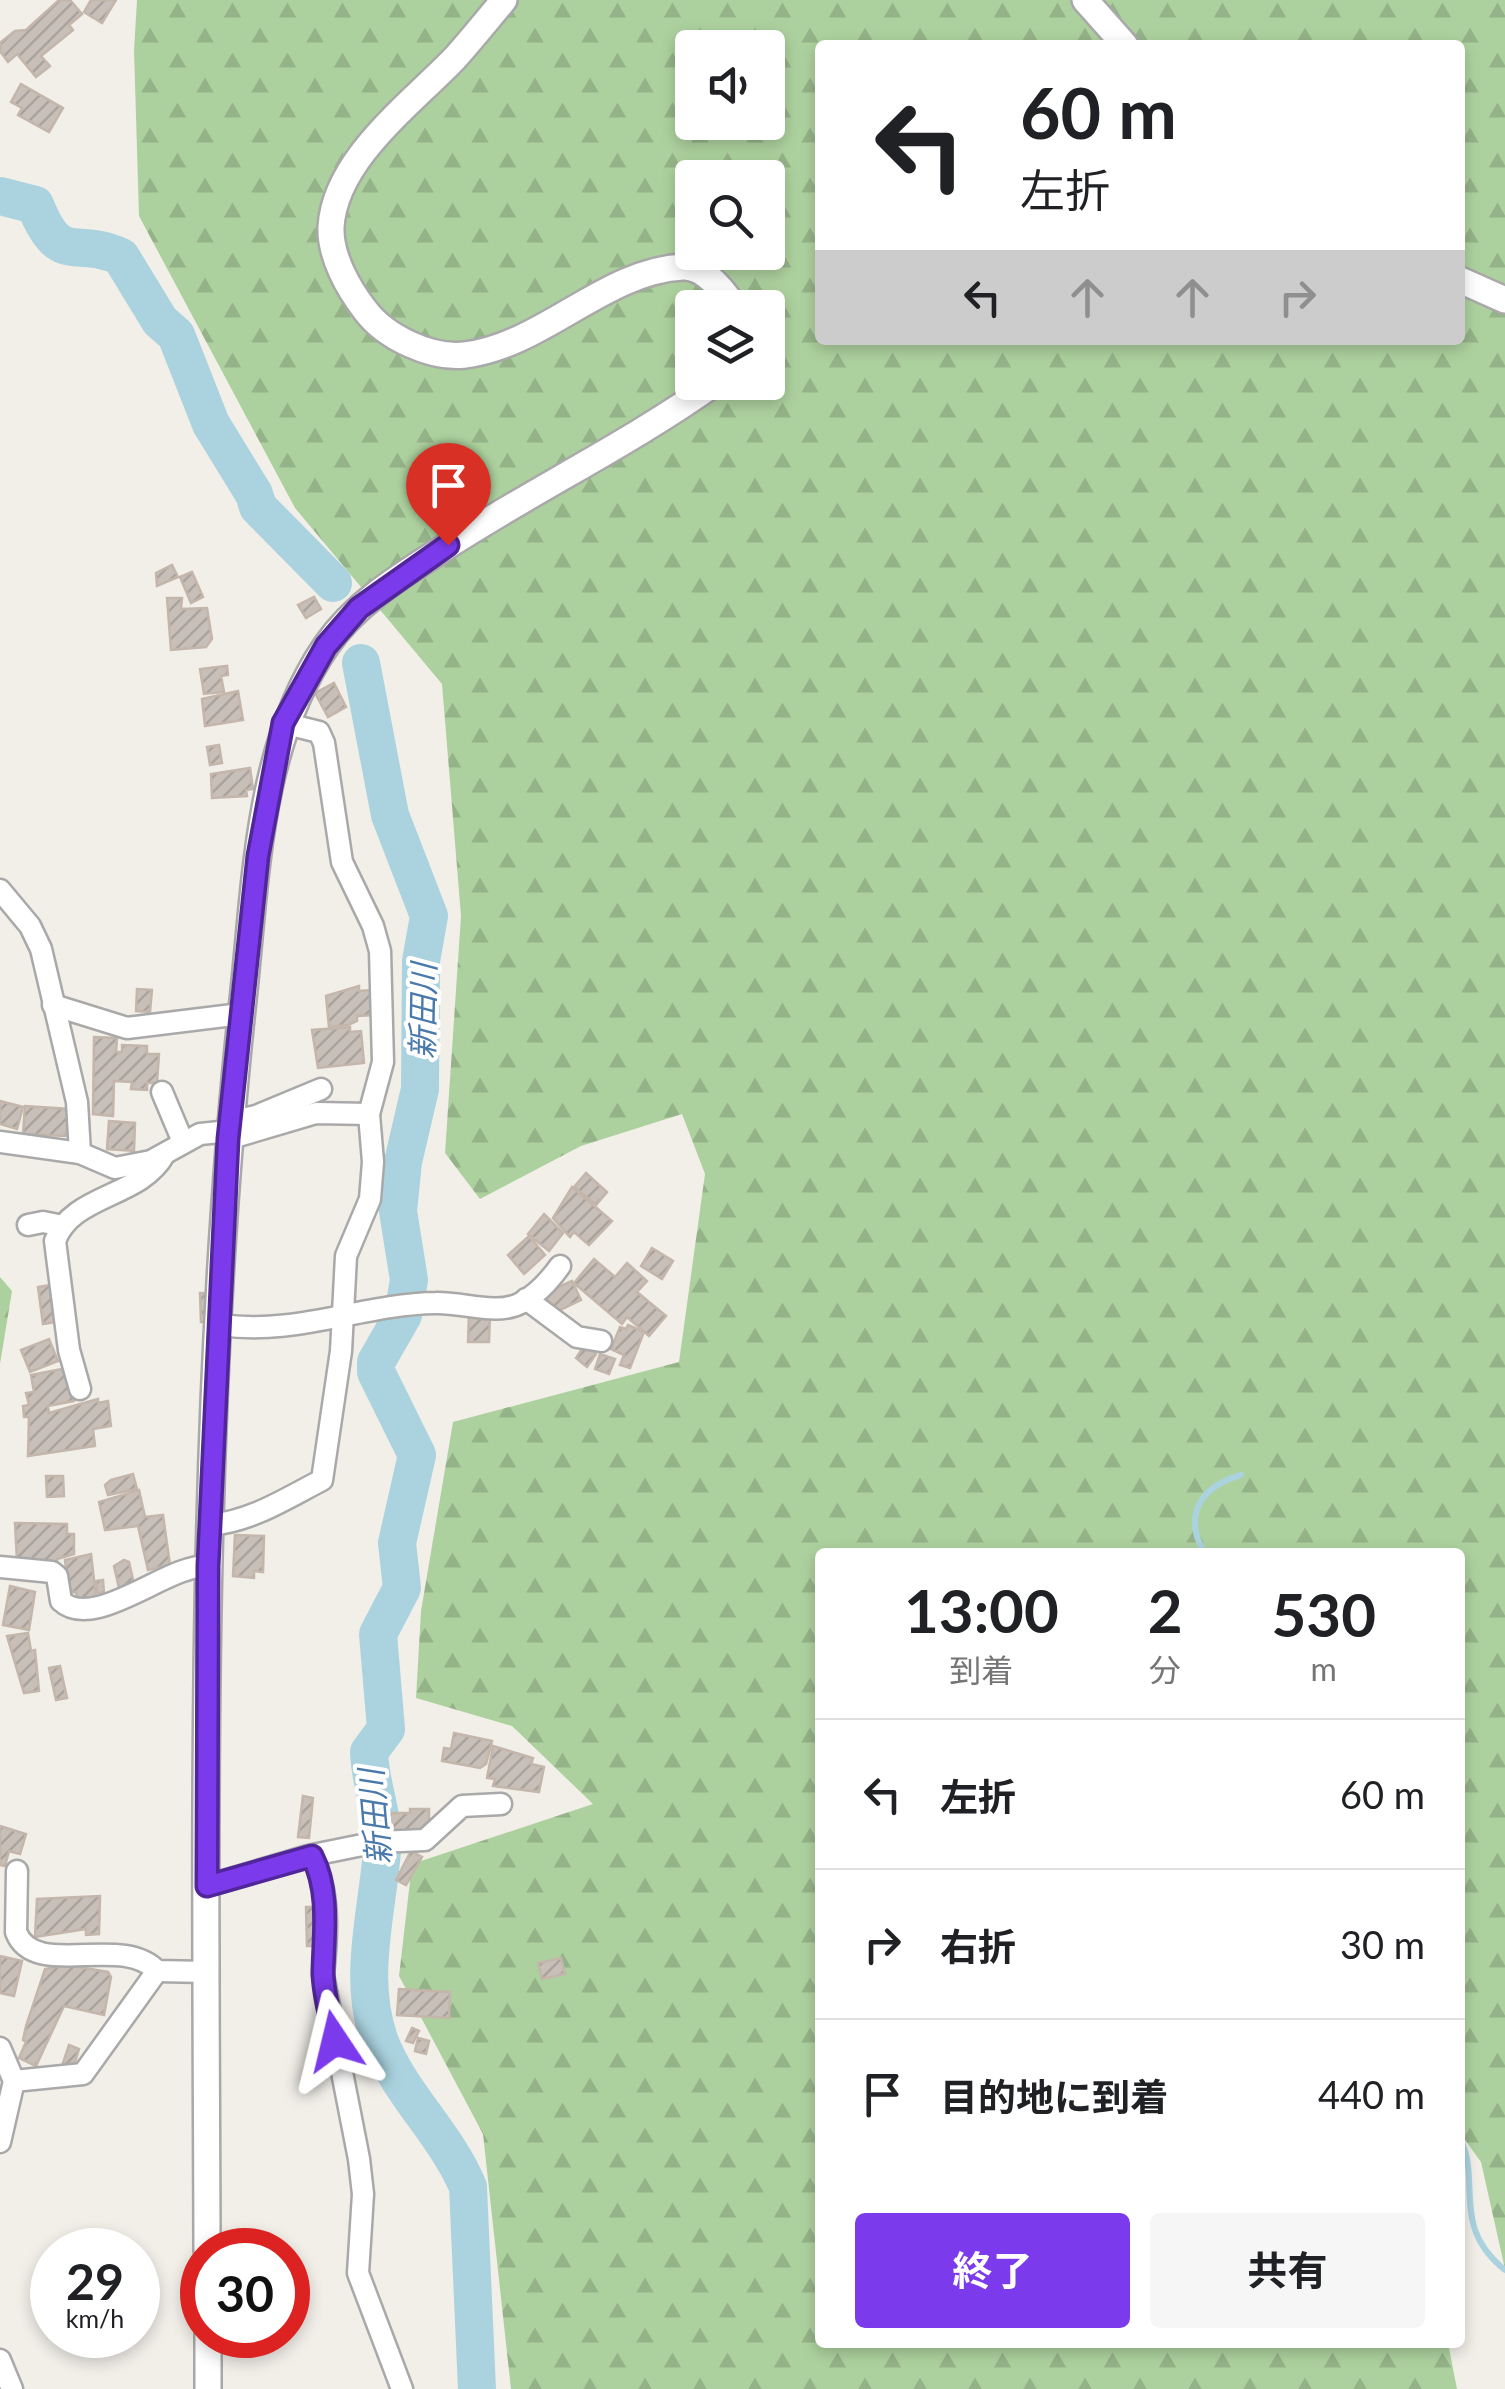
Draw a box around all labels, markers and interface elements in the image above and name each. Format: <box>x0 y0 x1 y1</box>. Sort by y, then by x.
map controls <box>675 30 785 400</box>
button: sound <box>675 30 785 140</box>
text: 60 m <box>1020 70 1177 154</box>
icon: left <box>855 80 985 210</box>
button: search <box>675 160 785 270</box>
text: 左折 <box>1020 163 1110 217</box>
icon: left <box>955 270 1010 325</box>
icon: ahead <box>1060 270 1115 325</box>
icon: ahead <box>1165 270 1220 325</box>
icon: right <box>1270 270 1325 325</box>
button: layers <box>675 290 785 400</box>
pin <box>406 443 491 546</box>
icon: arrive <box>421 458 476 513</box>
water label: 新田川 <box>402 960 442 1059</box>
text: 13:00 <box>904 1574 1059 1646</box>
text: 2 <box>1148 1574 1183 1646</box>
text: 530 <box>1272 1578 1376 1650</box>
text: m <box>1311 1649 1337 1688</box>
text: 到着 <box>949 1650 1013 1689</box>
text: 分 <box>1149 1650 1181 1689</box>
water label: 新田川 <box>350 1765 398 1867</box>
icon: left <box>855 1767 910 1822</box>
text: 60 m <box>1340 1771 1425 1817</box>
text: 左折 <box>940 1773 1016 1819</box>
icon: right <box>855 1917 910 1972</box>
text: 30 m <box>1340 1921 1425 1967</box>
text: 右折 <box>940 1923 1016 1969</box>
position arrow <box>283 1989 387 2093</box>
icon: arrive <box>855 2067 910 2122</box>
text: 440 m <box>1318 2071 1425 2117</box>
text: 目的地に到着 <box>940 2073 1168 2119</box>
button: 終了 <box>855 2213 1130 2328</box>
button: 共有 <box>1150 2213 1425 2328</box>
speed limit sign: 30 <box>180 2228 310 2358</box>
text: 29 <box>66 2251 124 2311</box>
text: km/h <box>66 2303 124 2333</box>

